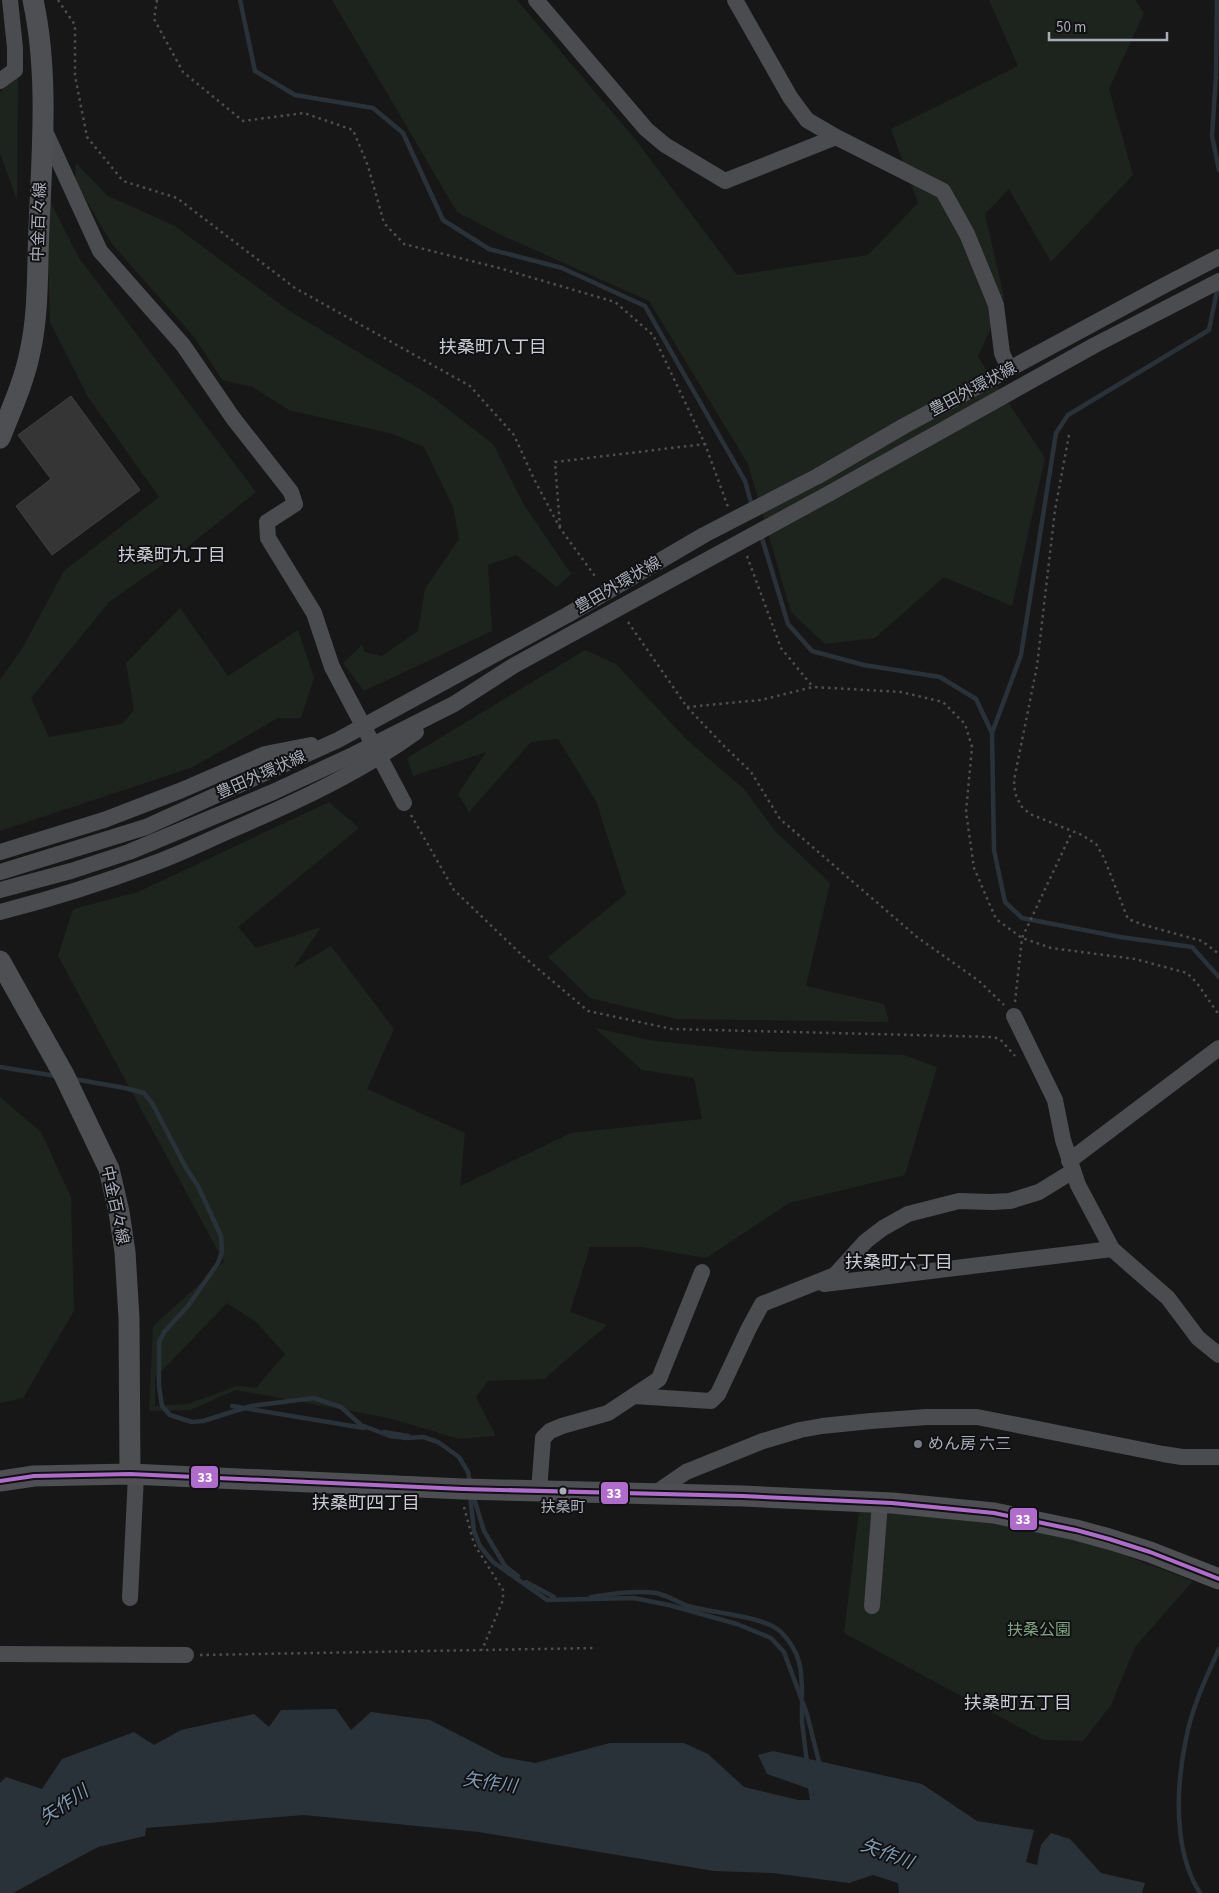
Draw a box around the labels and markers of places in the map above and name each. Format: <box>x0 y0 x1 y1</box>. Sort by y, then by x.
place label: めん房 六三 <box>928 1433 1011 1455</box>
marker: めん房 六三 <box>912 1438 924 1450</box>
marker: 扶桑町 <box>558 1486 568 1496</box>
place label: 扶桑町 <box>540 1497 586 1518</box>

